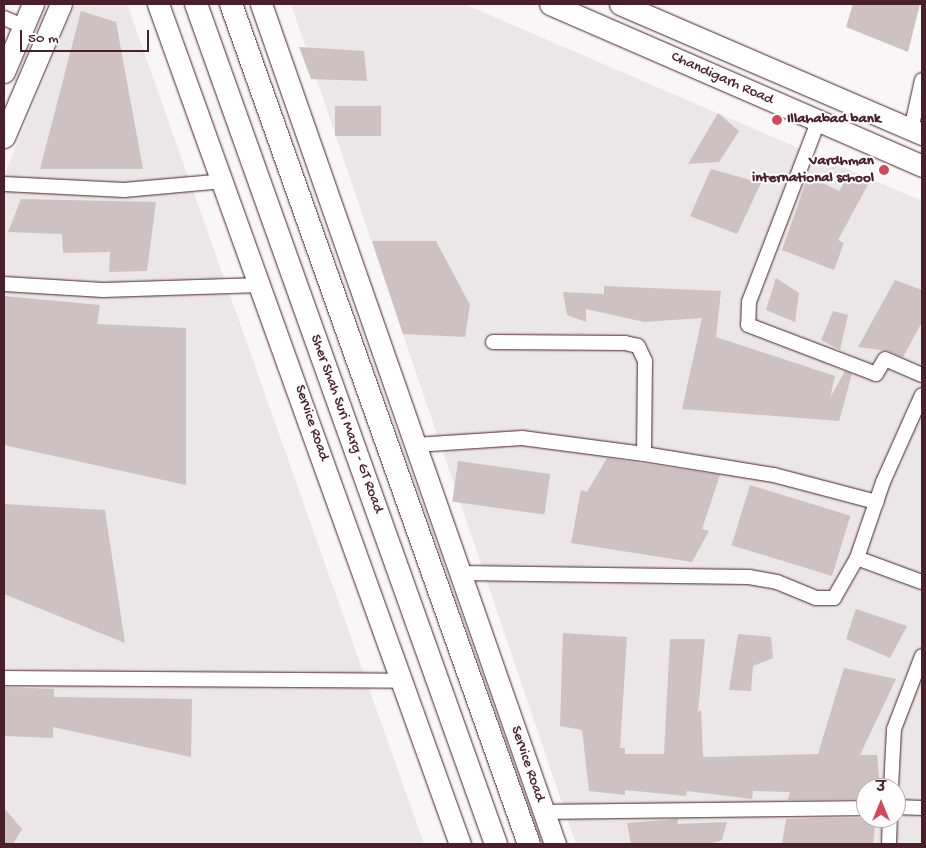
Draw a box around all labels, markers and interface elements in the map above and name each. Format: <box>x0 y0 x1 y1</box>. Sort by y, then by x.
scale bar <box>22 20 151 52</box>
text: 50 m <box>28 30 59 48</box>
street label: Chandigarh Road <box>668 48 776 110</box>
place label: Illahabad bank <box>787 111 881 129</box>
marker: Illahabad bank <box>771 114 783 126</box>
place label: Vardhman international school <box>752 152 874 187</box>
marker: Vardhman international school <box>878 164 890 176</box>
street label: Sher Shah Suri Marg - GT Road <box>305 332 387 516</box>
street label: Service Road <box>290 383 332 463</box>
street label: Service Road <box>506 724 548 804</box>
north arrow <box>856 778 906 828</box>
text: उ <box>876 780 886 797</box>

